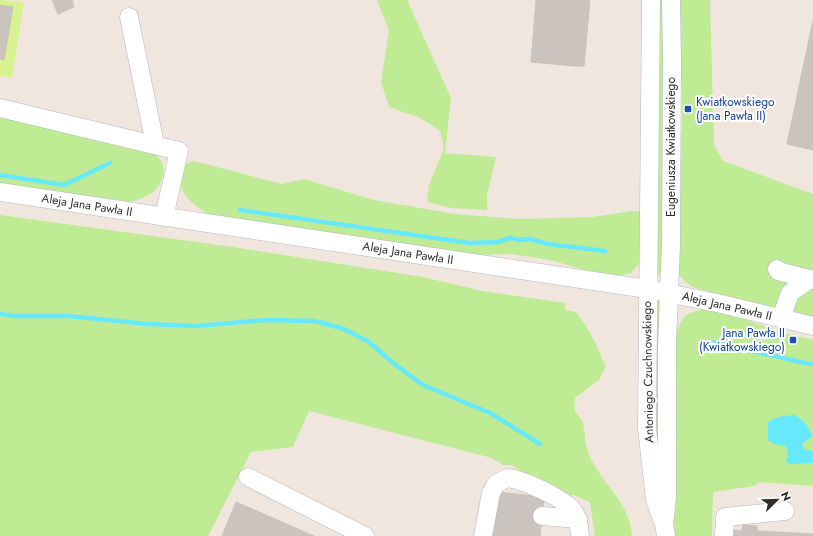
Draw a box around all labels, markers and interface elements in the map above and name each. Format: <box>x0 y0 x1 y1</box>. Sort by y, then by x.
street label: Eugeniusza Kwiatkowskiego <box>662 77 680 217</box>
place label: Kwiatkowskiego (Jana Pawła II) <box>696 93 775 125</box>
marker: Kwiatkowskiego (Jana Pawła II) <box>683 104 693 114</box>
street label: Aleja Jana Pawła II <box>40 189 134 221</box>
street label: Aleja Jana Pawła II <box>361 237 455 269</box>
street label: Aleja Jana Pawła II <box>680 287 774 325</box>
street label: Antoniego Czuchnowskiego <box>638 300 658 443</box>
place label: Jana Pawła II (Kwiatkowskiego) <box>699 324 785 356</box>
marker: Jana Pawła II (Kwiatkowskiego) <box>788 335 798 345</box>
north arrow <box>757 480 797 520</box>
text: N <box>777 489 795 503</box>

